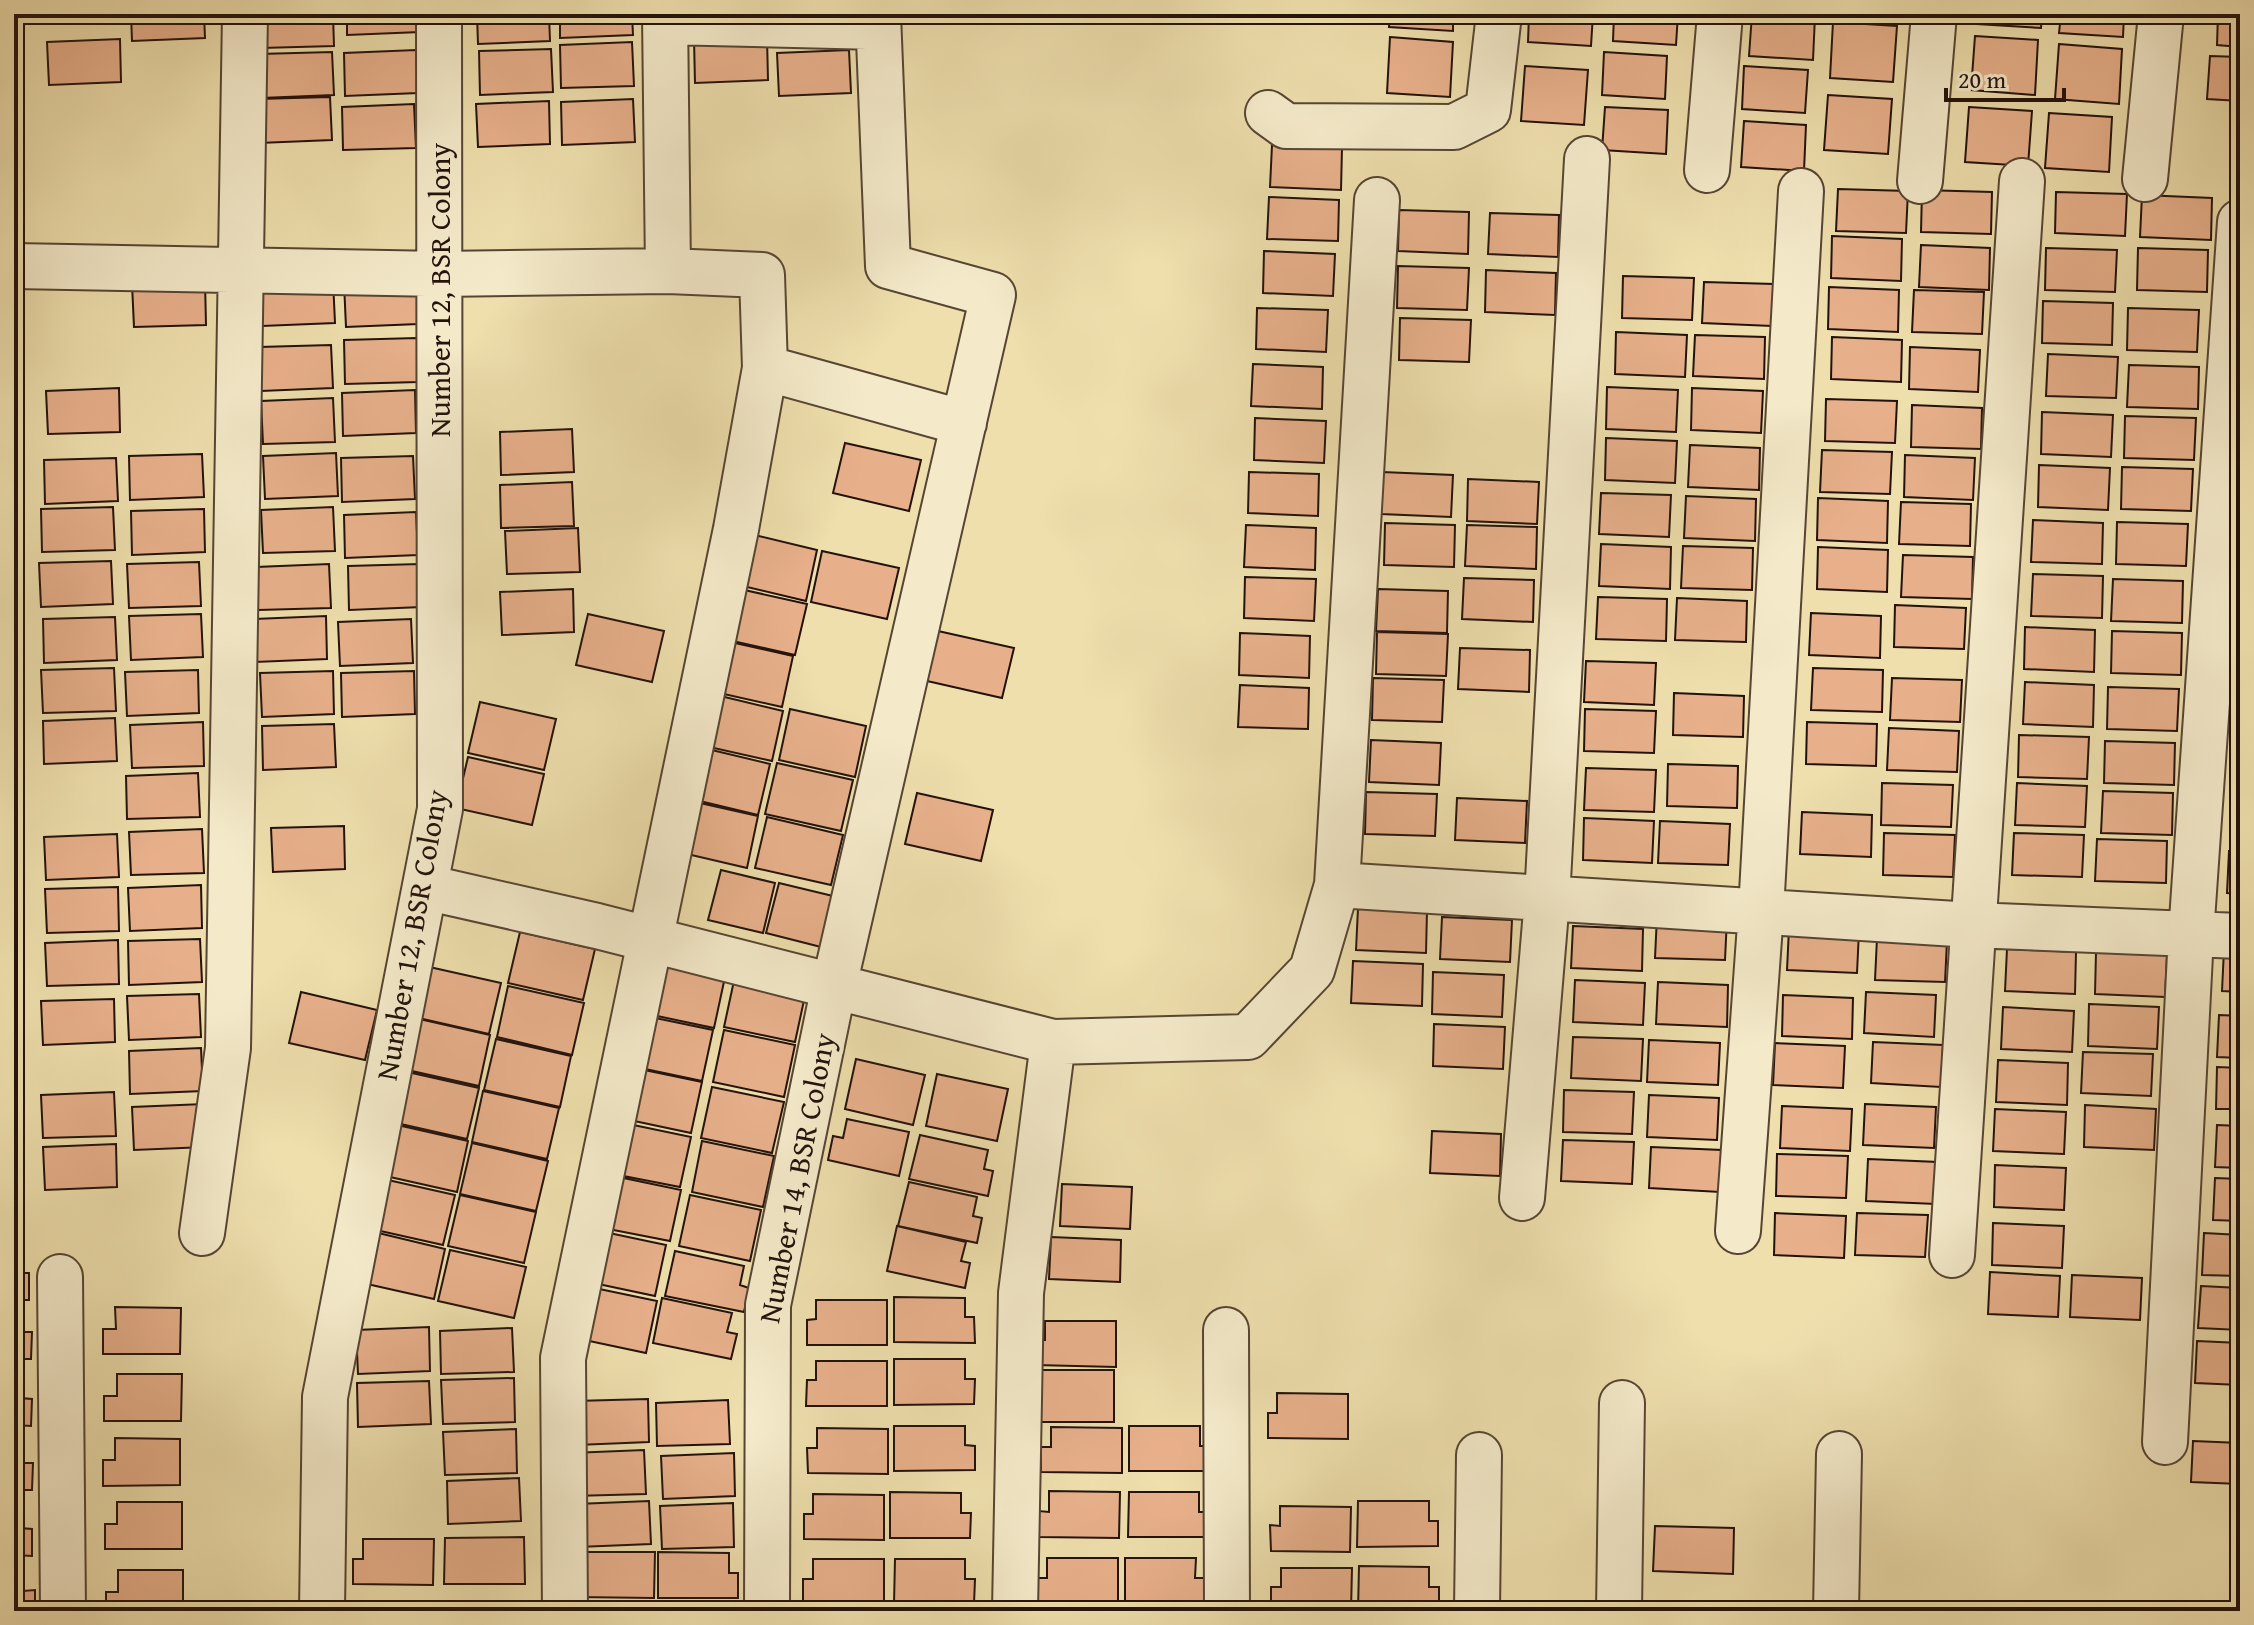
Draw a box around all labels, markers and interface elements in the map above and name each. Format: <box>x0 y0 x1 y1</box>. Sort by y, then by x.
scale bar <box>1946 52 2064 102</box>
text: 20 m <box>1958 62 2006 97</box>
street label: Number 12, BSR Colony <box>417 143 461 437</box>
street label: Number 12, BSR Colony <box>364 786 458 1084</box>
street label: Number 14, BSR Colony <box>746 1029 846 1326</box>

